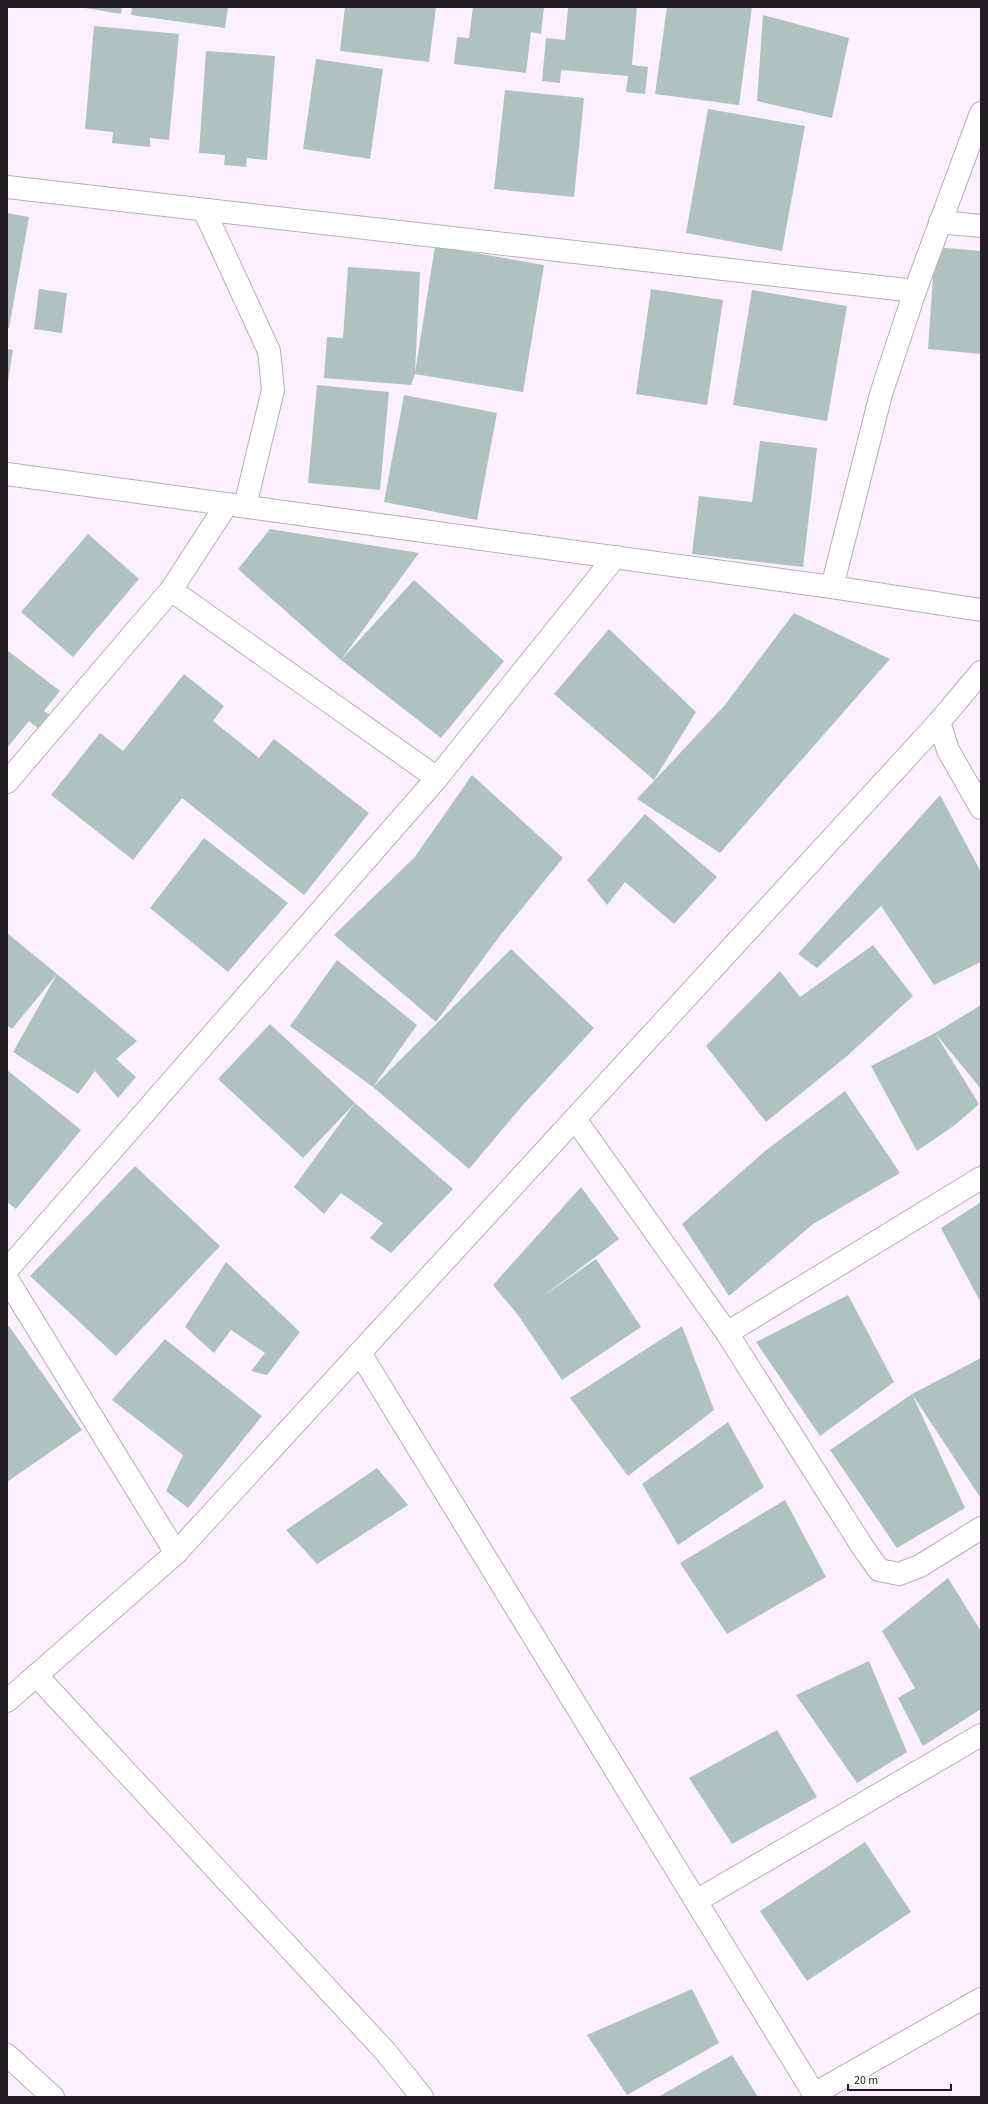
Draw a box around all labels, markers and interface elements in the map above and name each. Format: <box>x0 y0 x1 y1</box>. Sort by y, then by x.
scale bar <box>848 2066 951 2092</box>
text: 20 m <box>854 2072 878 2089</box>

